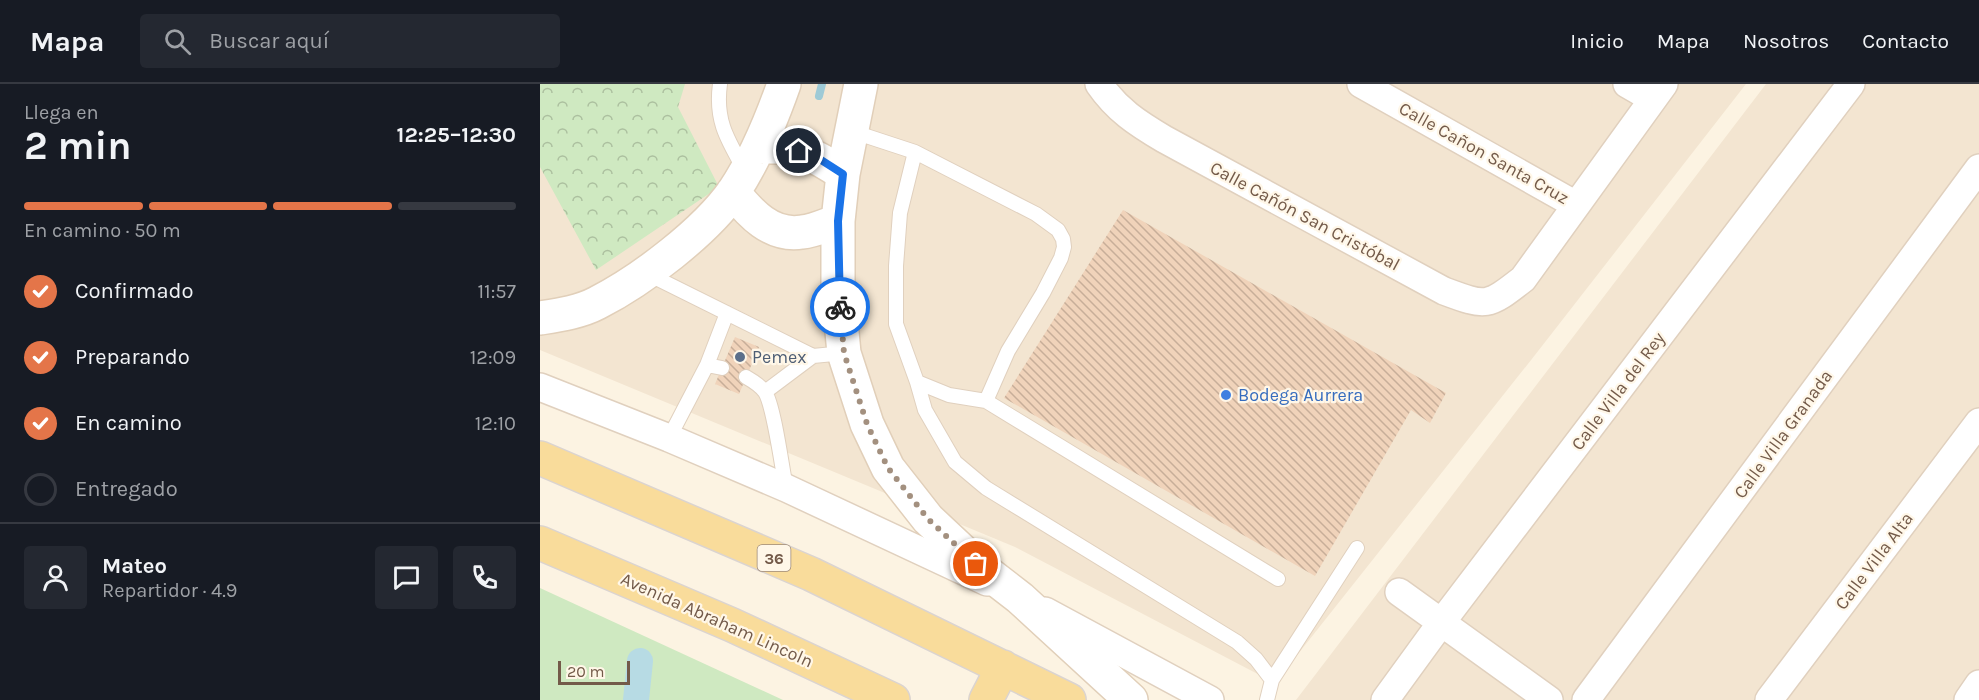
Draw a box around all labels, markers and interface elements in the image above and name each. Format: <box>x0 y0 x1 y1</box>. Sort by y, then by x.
search box <box>140 14 560 68</box>
text: Mapa <box>30 25 104 58</box>
icon: search <box>161 25 194 58</box>
text: Buscar aquí <box>209 28 329 54</box>
text: Inicio <box>1570 29 1624 53</box>
text: Mapa <box>1657 29 1710 53</box>
text: Nosotros <box>1743 29 1829 53</box>
text: Contacto <box>1862 29 1949 53</box>
street label: Calle Cañon Santa Cruz <box>1395 97 1573 209</box>
text: Llega en <box>24 101 99 124</box>
text: 12:25–12:30 <box>397 122 516 148</box>
text: 2 min <box>24 123 132 169</box>
pin <box>773 125 824 176</box>
icon: home <box>782 134 815 167</box>
street label: Calle Cañón San Cristóbal <box>1206 157 1404 275</box>
text: En camino · 50 m <box>24 219 181 242</box>
icon: check <box>24 275 57 308</box>
courier <box>810 277 870 337</box>
text: Confirmado <box>75 278 194 304</box>
text: 11:57 <box>477 280 516 303</box>
icon: bike <box>824 291 857 324</box>
street label: Calle Villa del Rey <box>1566 327 1670 454</box>
icon: check <box>24 341 57 374</box>
text: Preparando <box>75 344 190 370</box>
text: 12:09 <box>470 346 516 369</box>
place label: Pemex <box>752 346 807 368</box>
marker: Pemex <box>733 350 747 364</box>
street label: Calle Villa Granada <box>1729 365 1837 503</box>
place label: Bodega Aurrera <box>1238 384 1363 406</box>
marker: Bodega Aurrera <box>1219 388 1233 402</box>
icon: check <box>24 407 57 440</box>
text: En camino <box>75 410 182 436</box>
text: 12:10 <box>475 412 516 435</box>
text: Entregado <box>75 476 178 502</box>
street label: Calle Villa Alta <box>1830 508 1918 614</box>
pin <box>950 538 1001 589</box>
road number: 36 <box>758 545 790 571</box>
button: person <box>24 546 87 609</box>
button: chat <box>375 546 438 609</box>
button: phone <box>453 546 516 609</box>
icon: bag <box>959 547 992 580</box>
text: Mateo <box>102 553 167 579</box>
street label: Avenida Abraham Lincoln <box>617 568 817 672</box>
text: Repartidor · 4.9 <box>102 579 237 602</box>
scale bar <box>558 658 630 686</box>
text: 20 m <box>567 662 605 681</box>

